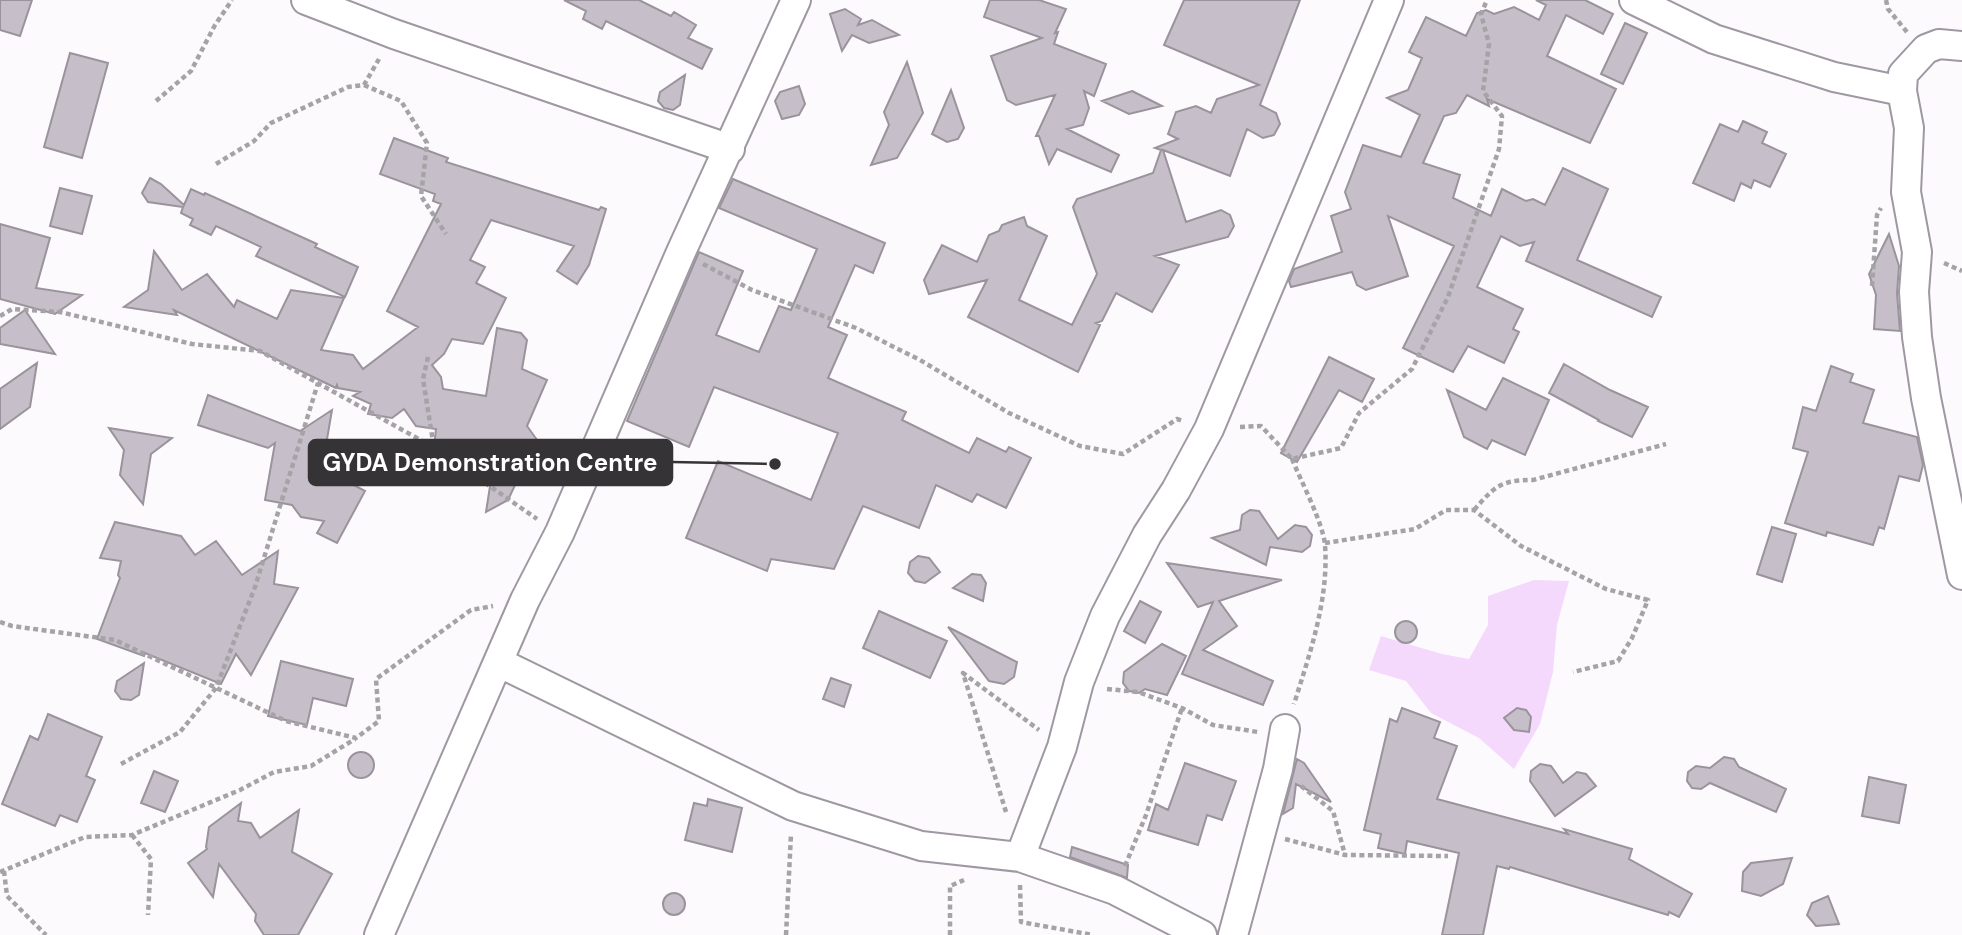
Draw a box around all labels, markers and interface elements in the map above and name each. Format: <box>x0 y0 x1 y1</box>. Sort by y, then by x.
callout: GYDA Demonstration Centre <box>309 440 672 485</box>
text: GYDA Demonstration Centre <box>323 447 658 478</box>

